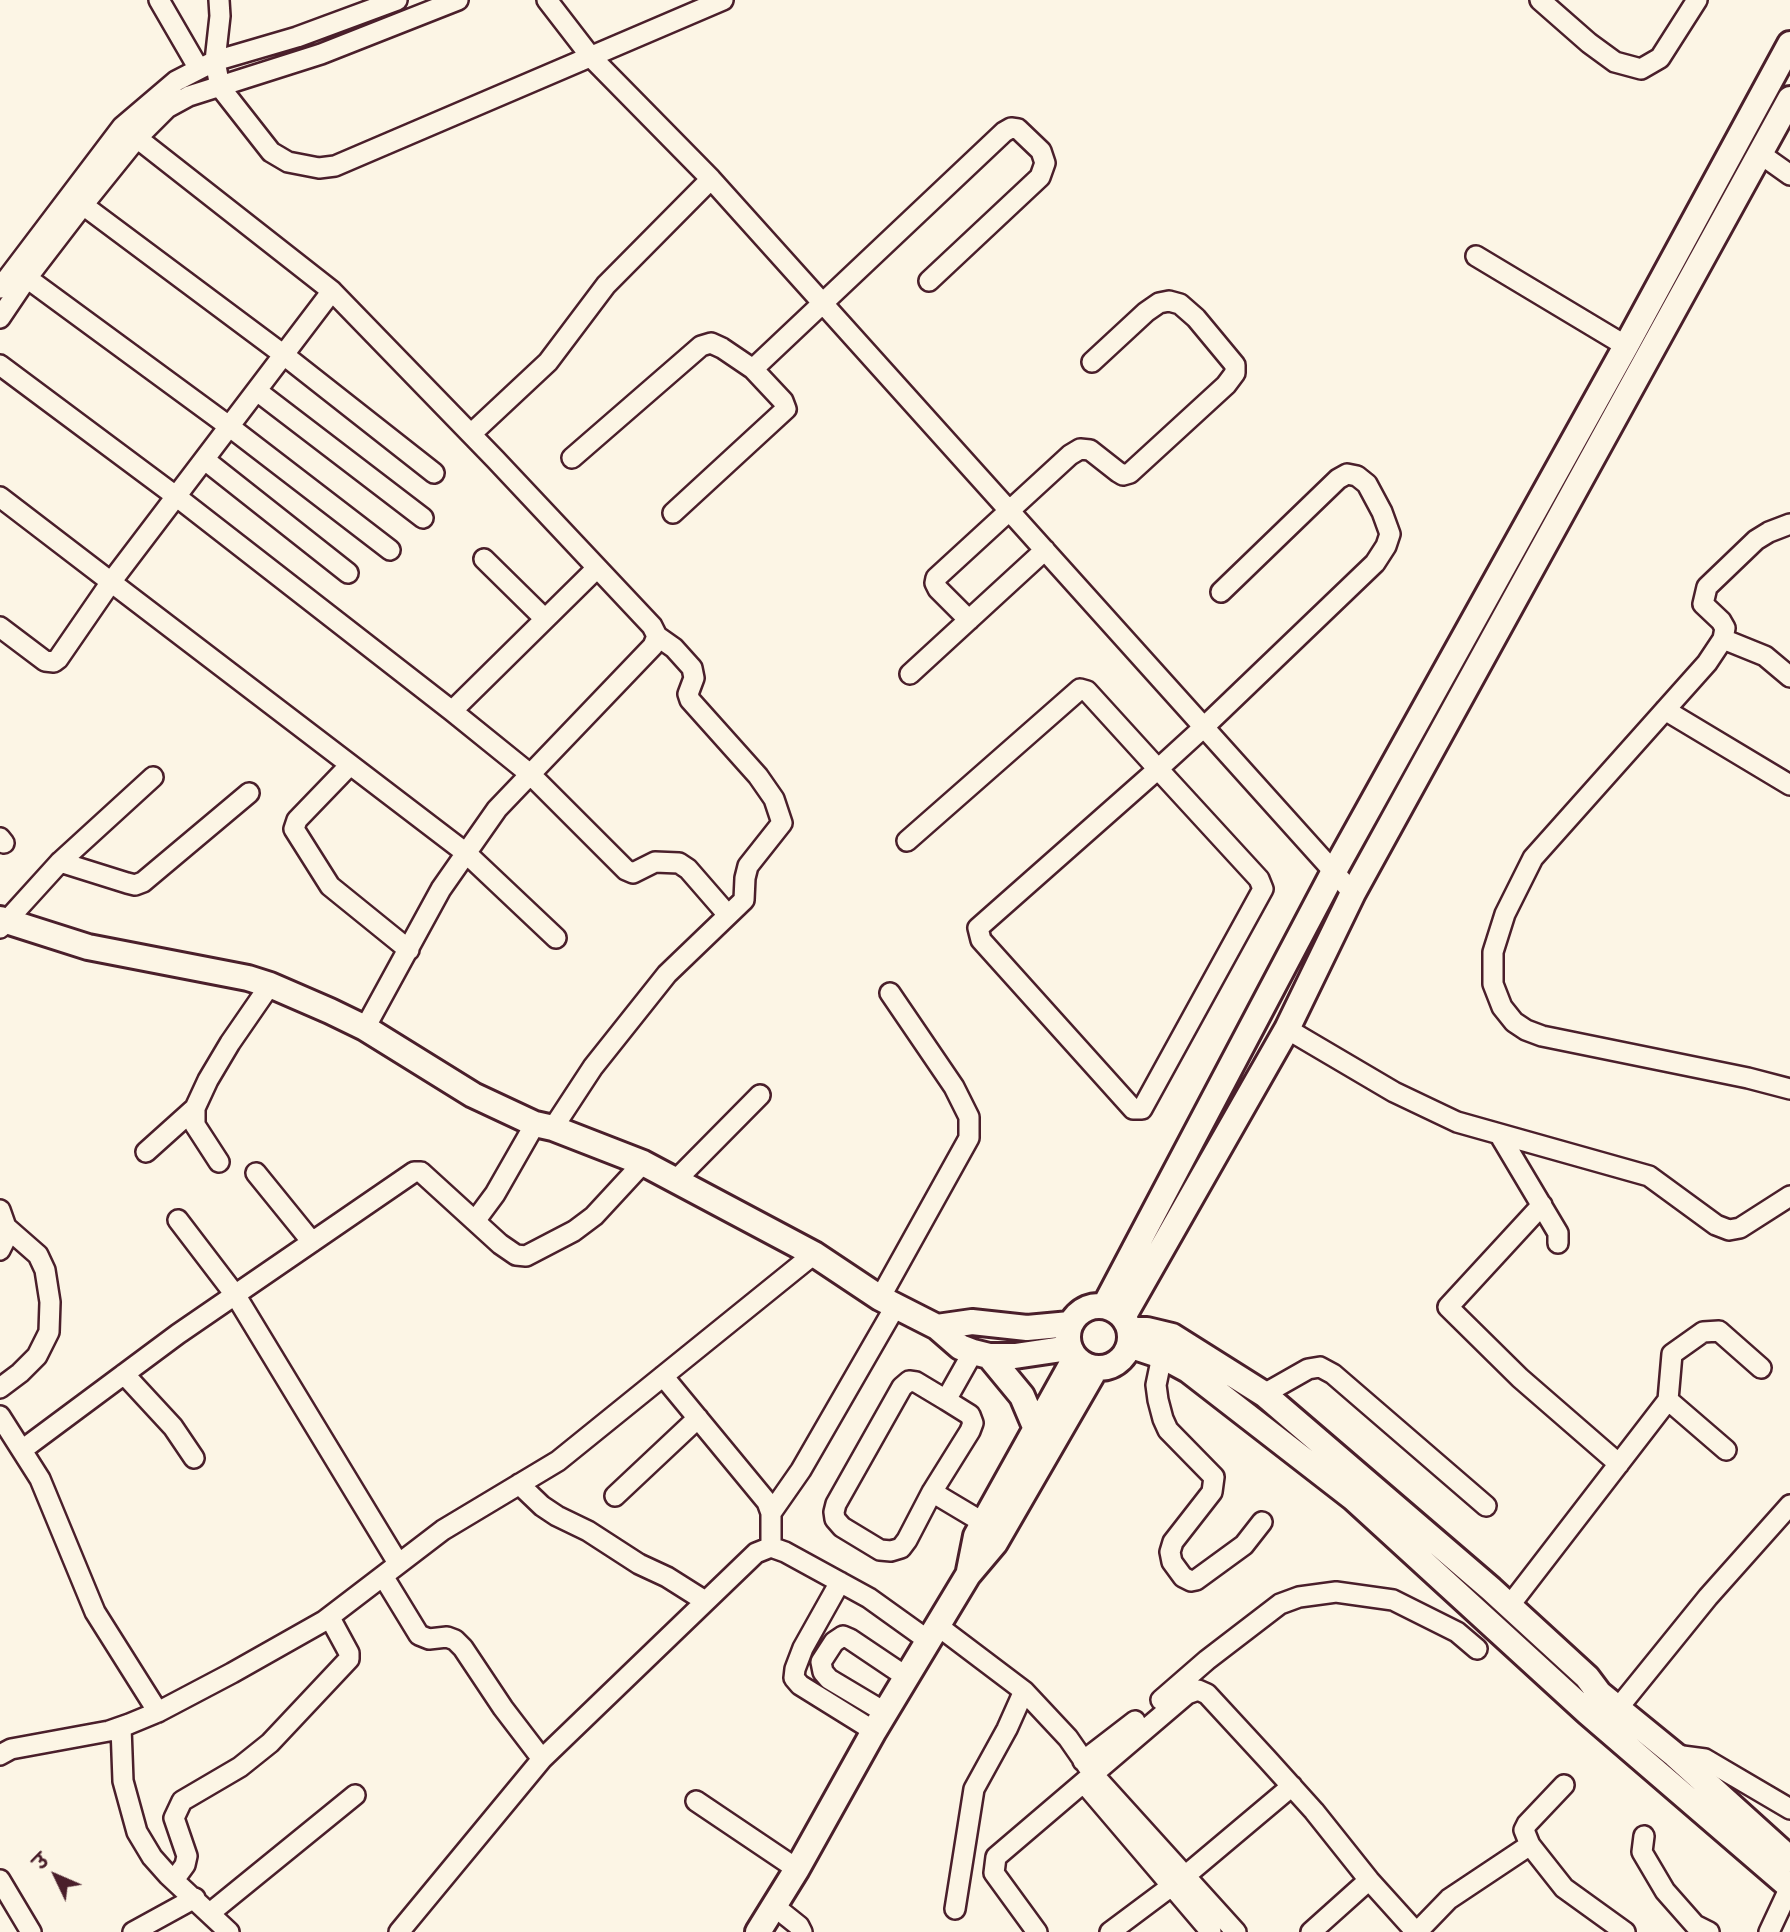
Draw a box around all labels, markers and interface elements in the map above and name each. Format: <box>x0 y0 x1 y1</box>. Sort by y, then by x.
north arrow <box>21 1841 91 1911</box>
text: उ <box>27 1848 55 1875</box>

